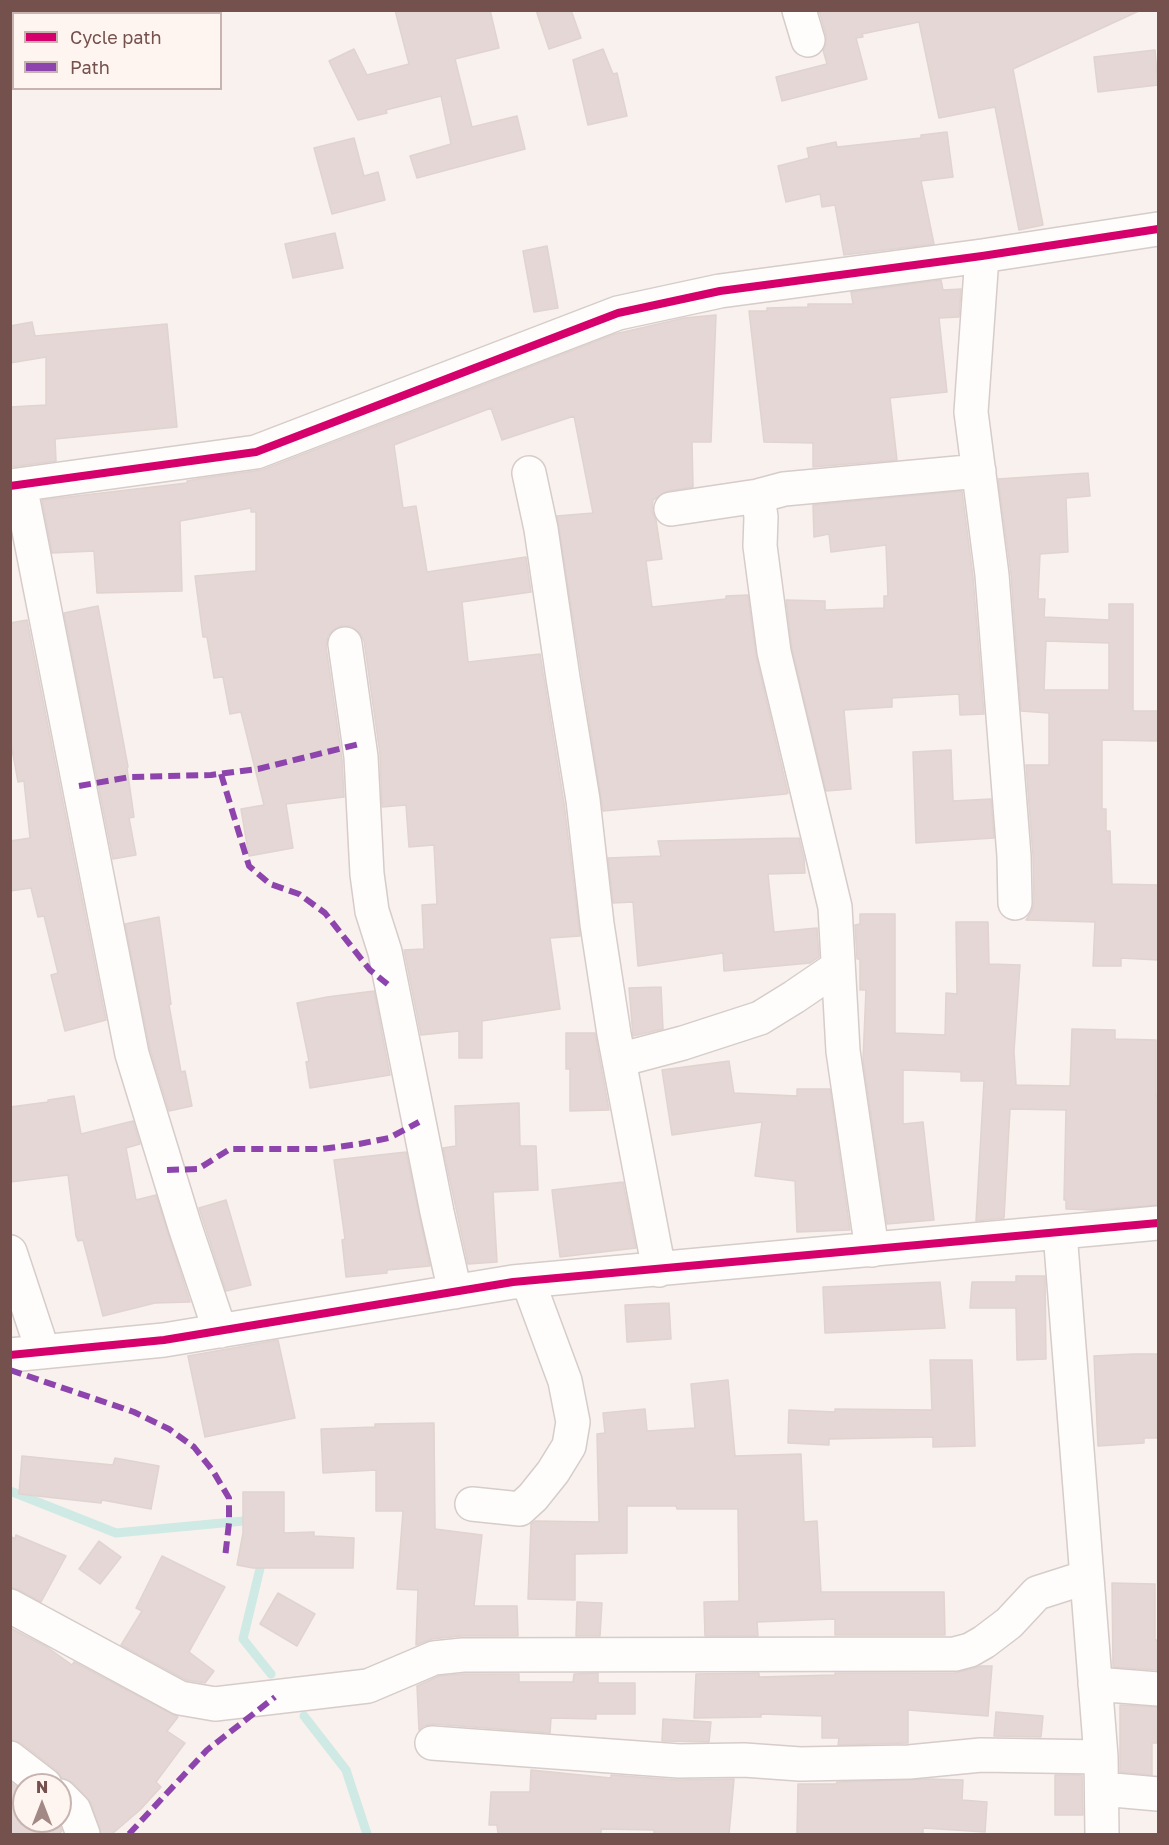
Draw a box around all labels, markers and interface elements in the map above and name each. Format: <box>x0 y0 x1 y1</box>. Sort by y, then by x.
legend <box>12 12 222 90</box>
text: Cycle path <box>70 26 162 48</box>
text: Path <box>70 56 110 78</box>
north arrow <box>12 1773 72 1833</box>
text: N <box>36 1777 48 1797</box>

